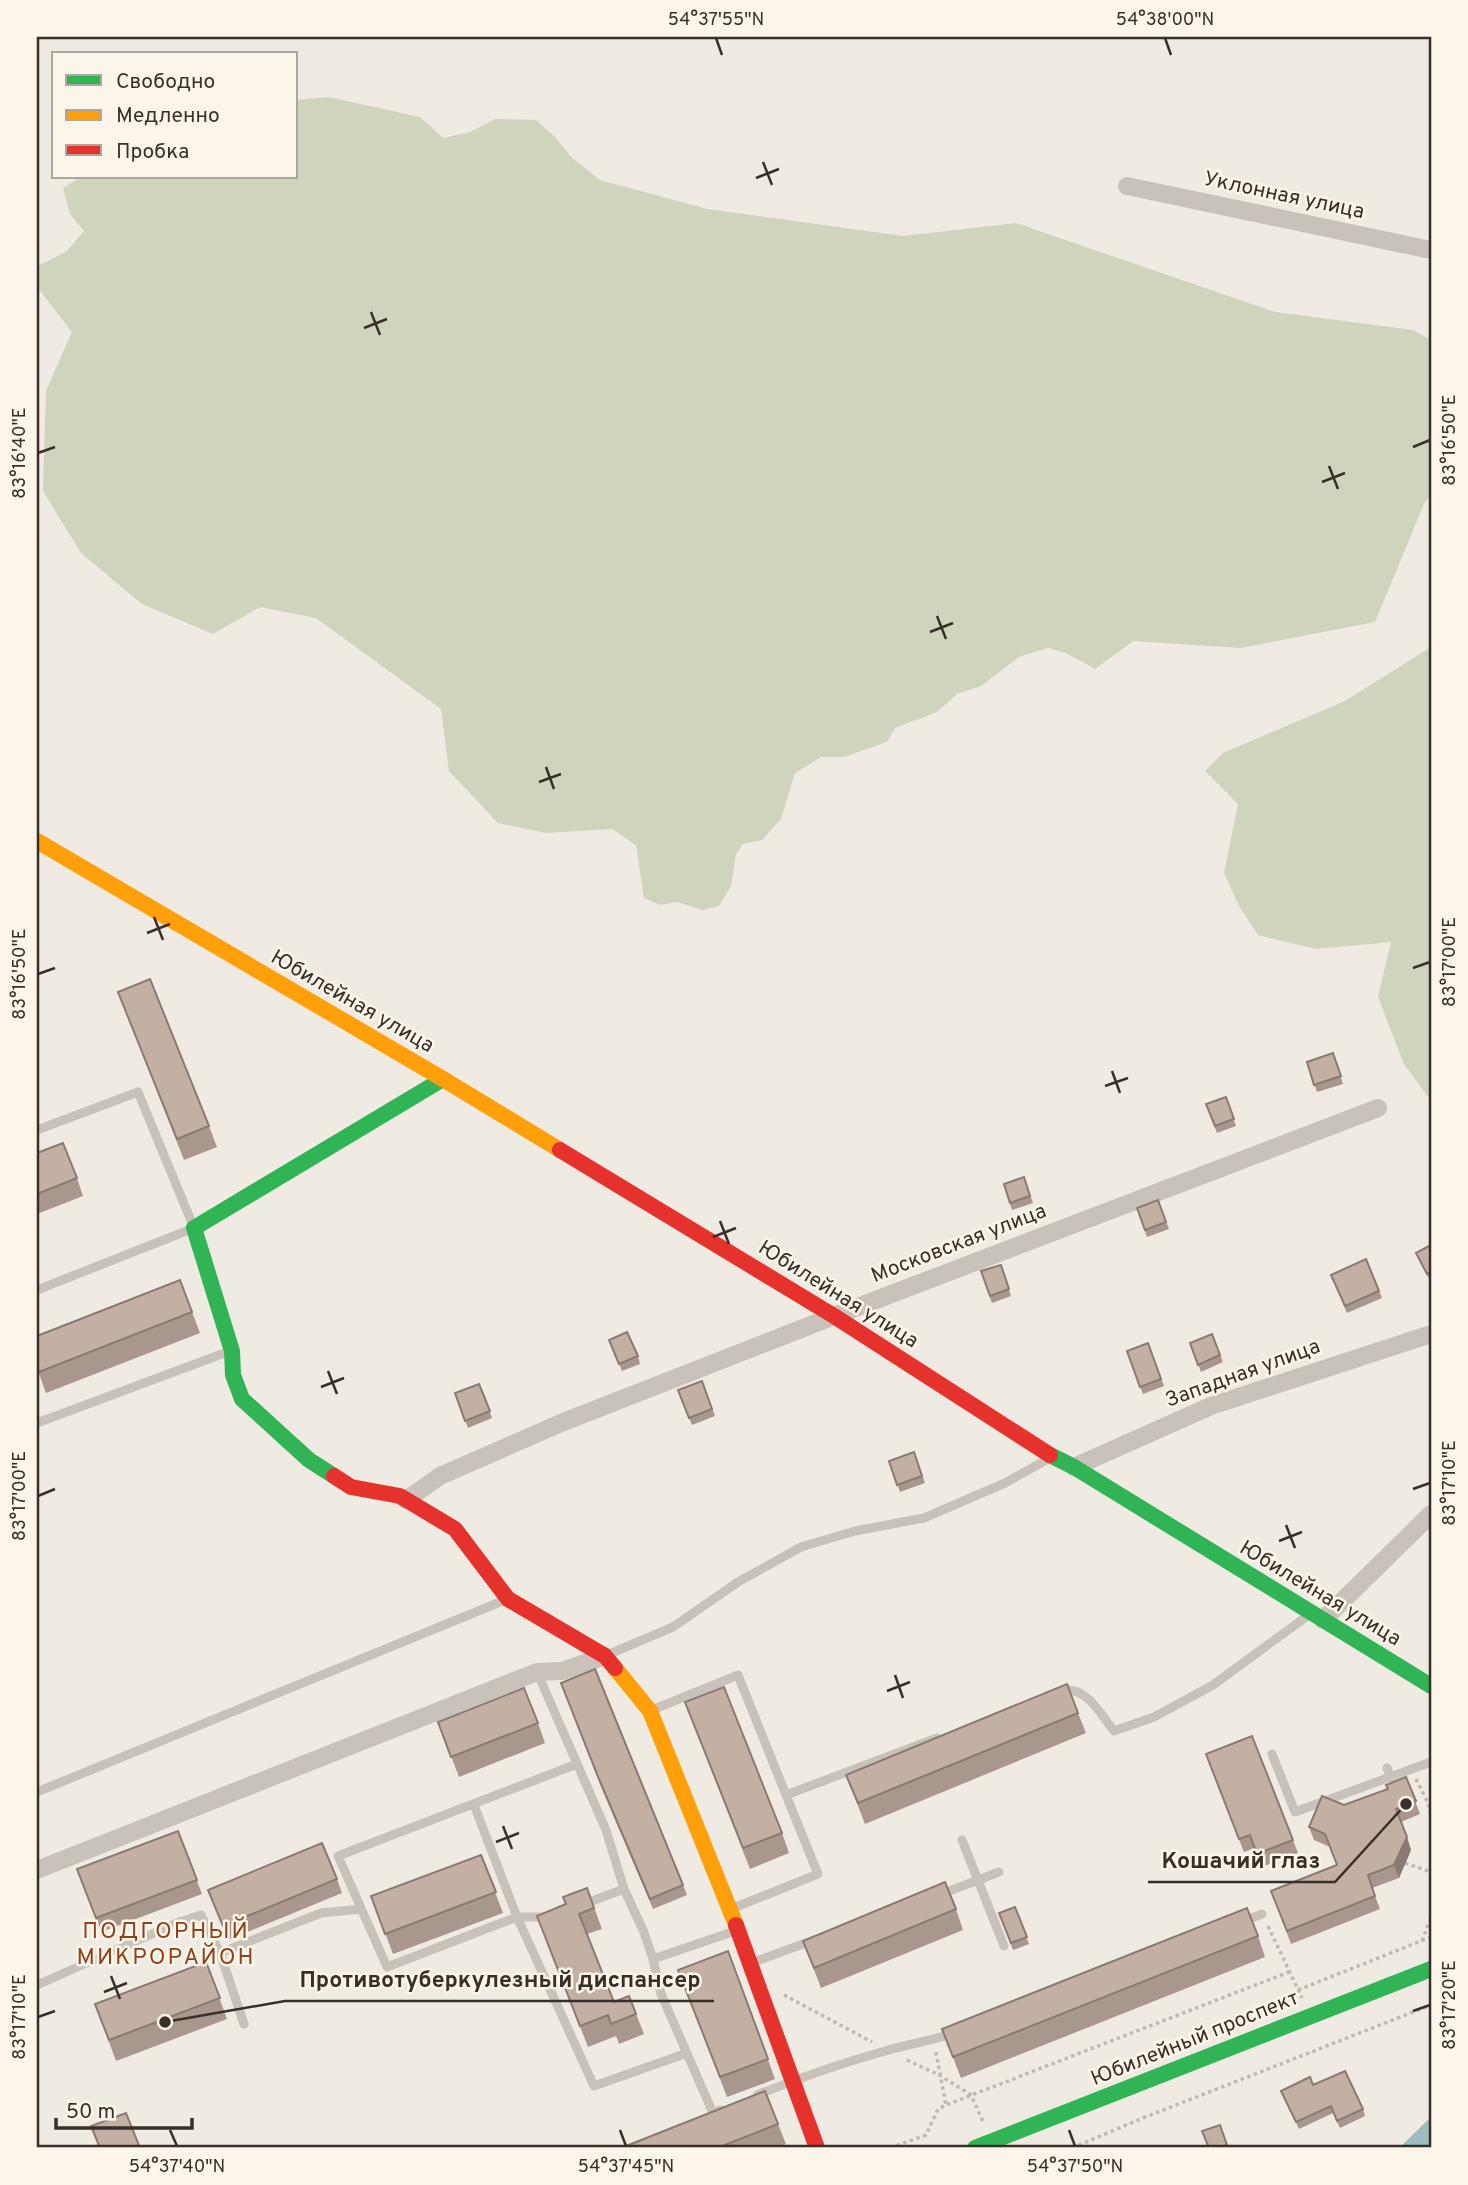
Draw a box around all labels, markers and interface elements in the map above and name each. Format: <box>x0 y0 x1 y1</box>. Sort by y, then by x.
text: 54°37'55"N <box>668 9 764 32</box>
text: 54°38'00"N <box>1116 9 1214 32</box>
legend <box>52 52 298 178</box>
text: Свободно <box>116 69 215 96</box>
text: Медленно <box>116 103 220 130</box>
text: Пробка <box>116 139 189 166</box>
street label: Уклонная улица <box>1201 166 1367 226</box>
text: 83°16'50"E <box>1439 394 1462 486</box>
text: 83°16'40"E <box>9 407 32 499</box>
text: 83°17'00"E <box>1439 917 1462 1007</box>
text: 83°16'50"E <box>9 928 32 1020</box>
street label: Юбилейная улица <box>266 944 438 1060</box>
street label: Московская улица <box>868 1198 1050 1290</box>
street label: Юбилейная улица <box>753 1235 923 1355</box>
street label: Западная улица <box>1162 1333 1324 1415</box>
text: 83°17'10"E <box>1439 1440 1462 1526</box>
text: 83°17'00"E <box>9 1451 32 1541</box>
street label: Юбилейная улица <box>1234 1535 1406 1653</box>
callout: Кошачий глаз <box>1148 1838 1335 1882</box>
text: Кошачий глаз <box>1162 1848 1320 1877</box>
district label: ПОДГОРНЫЙ МИКРОРАЙОН <box>76 1916 256 1973</box>
callout: Противотуберкулезный диспансер <box>285 1957 714 2001</box>
text: 83°17'20"E <box>1439 1960 1462 2050</box>
text: Противотуберкулезный диспансер <box>300 1967 700 1996</box>
text: 83°17'10"E <box>9 1974 32 2060</box>
street label: Юбилейный проспект <box>1087 1985 1303 2093</box>
scale bar <box>56 2087 192 2131</box>
text: 50 m <box>66 2099 115 2126</box>
text: 54°37'40"N <box>129 2156 225 2179</box>
text: 54°37'45"N <box>578 2156 674 2179</box>
text: 54°37'50"N <box>1027 2156 1123 2179</box>

